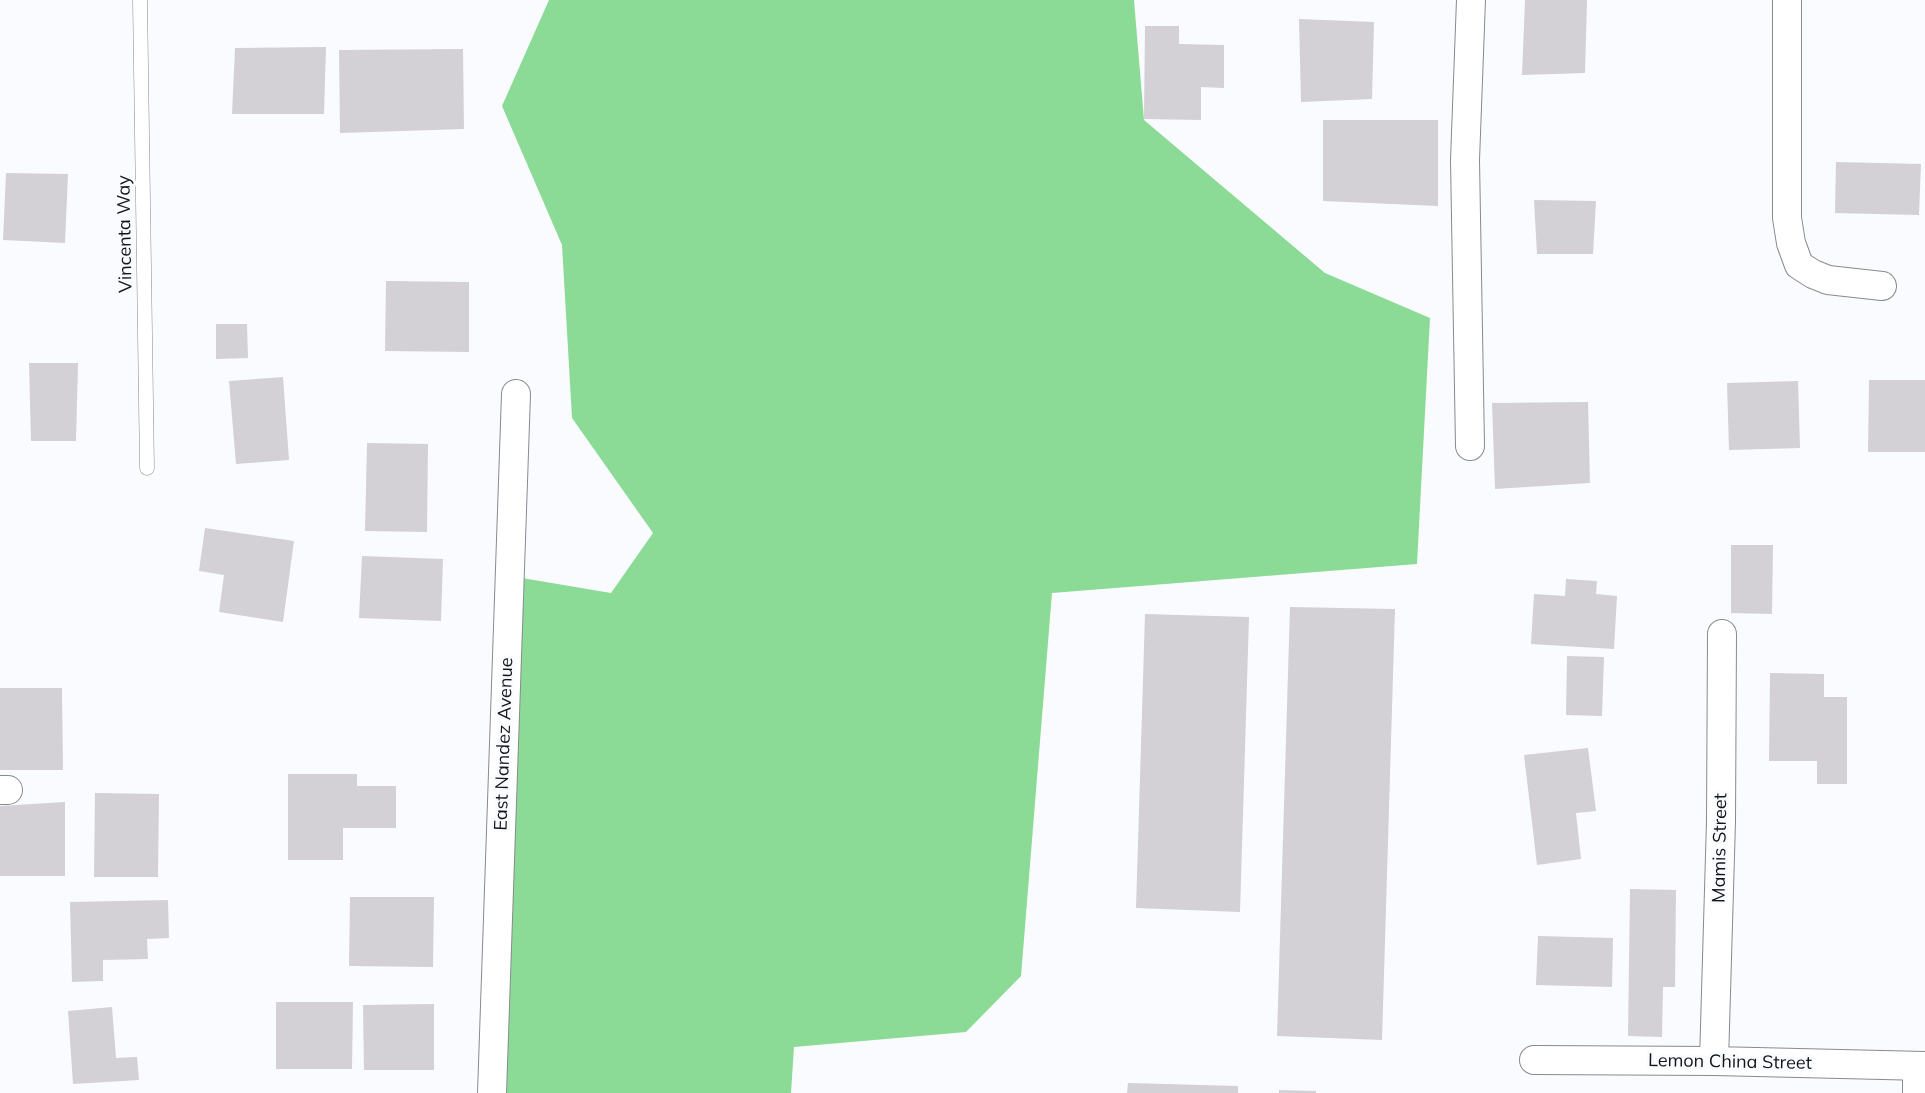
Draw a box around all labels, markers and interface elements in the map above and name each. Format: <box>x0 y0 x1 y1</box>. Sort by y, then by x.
street label: Vincenta Way <box>113 175 137 293</box>
street label: East Nandez Avenue <box>490 657 518 831</box>
street label: Mamis Street <box>1708 793 1732 903</box>
street label: Lemon China Street <box>1648 1050 1812 1074</box>

